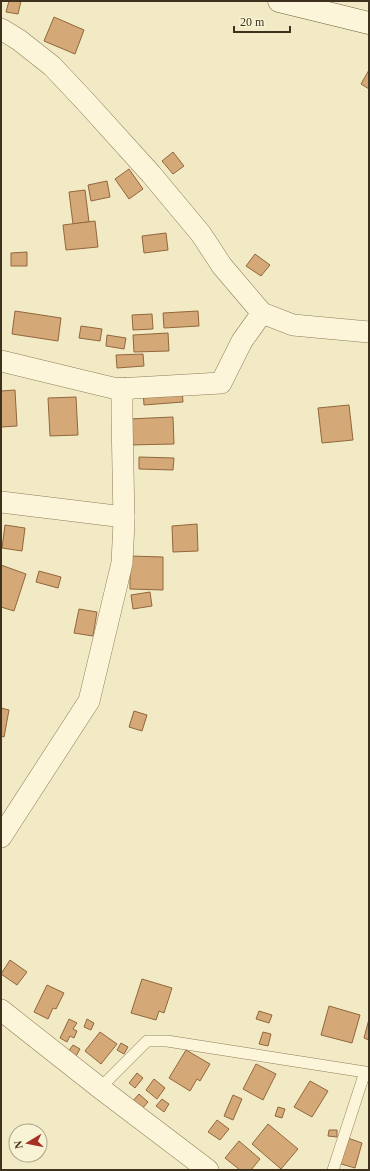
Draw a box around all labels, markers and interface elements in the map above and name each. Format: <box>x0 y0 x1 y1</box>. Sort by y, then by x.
scale bar <box>234 8 290 34</box>
text: 20 m <box>240 15 265 29</box>
north arrow <box>8 1123 48 1163</box>
text: N <box>12 1140 25 1150</box>

